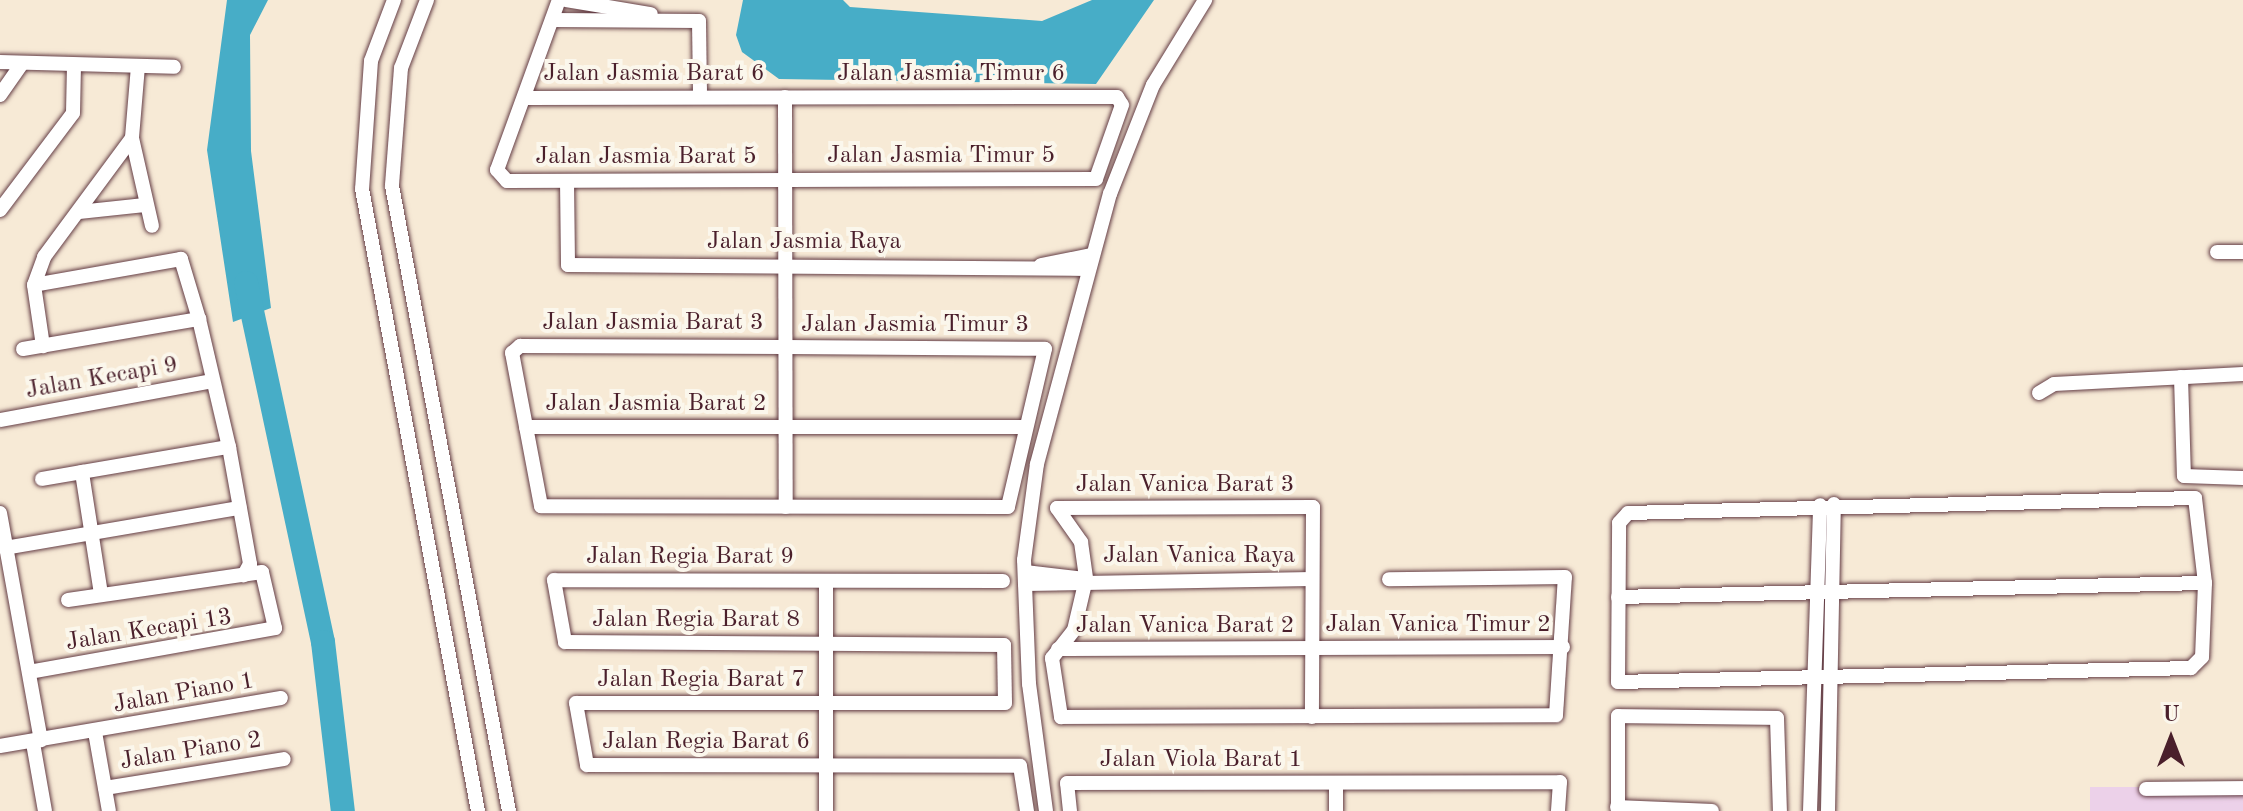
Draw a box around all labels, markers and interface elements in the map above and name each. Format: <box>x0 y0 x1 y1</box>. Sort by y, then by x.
street label: Jalan Jasmia Barat 6 <box>543 61 765 89</box>
street label: Jalan Jasmia Timur 6 <box>837 61 1065 89</box>
street label: Jalan Jasmia Timur 5 <box>827 143 1055 171</box>
street label: Jalan Jasmia Barat 5 <box>535 144 757 172</box>
street label: Jalan Jasmia Raya <box>707 229 901 257</box>
street label: Jalan Jasmia Barat 3 <box>542 310 764 338</box>
street label: Jalan Jasmia Timur 3 <box>801 312 1029 340</box>
street label: Jalan Kecapi 9 <box>24 351 180 407</box>
street label: Jalan Jasmia Barat 2 <box>545 391 767 419</box>
street label: Jalan Vanica Barat 3 <box>1076 472 1294 500</box>
street label: Jalan Vanica Raya <box>1103 543 1295 571</box>
street label: Jalan Regia Barat 9 <box>586 544 794 572</box>
street label: Jalan Kecapi 13 <box>64 604 234 658</box>
street label: Jalan Regia Barat 8 <box>592 607 800 635</box>
street label: Jalan Vanica Timur 2 <box>1325 612 1551 640</box>
street label: Jalan Vanica Barat 2 <box>1076 613 1294 641</box>
street label: Jalan Piano 1 <box>111 667 257 721</box>
street label: Jalan Regia Barat 7 <box>597 667 805 695</box>
north arrow <box>2131 699 2211 779</box>
text: U <box>2162 704 2180 726</box>
street label: Jalan Piano 2 <box>118 727 264 777</box>
street label: Jalan Regia Barat 6 <box>602 729 810 757</box>
street label: Jalan Viola Barat 1 <box>1100 747 1302 775</box>

